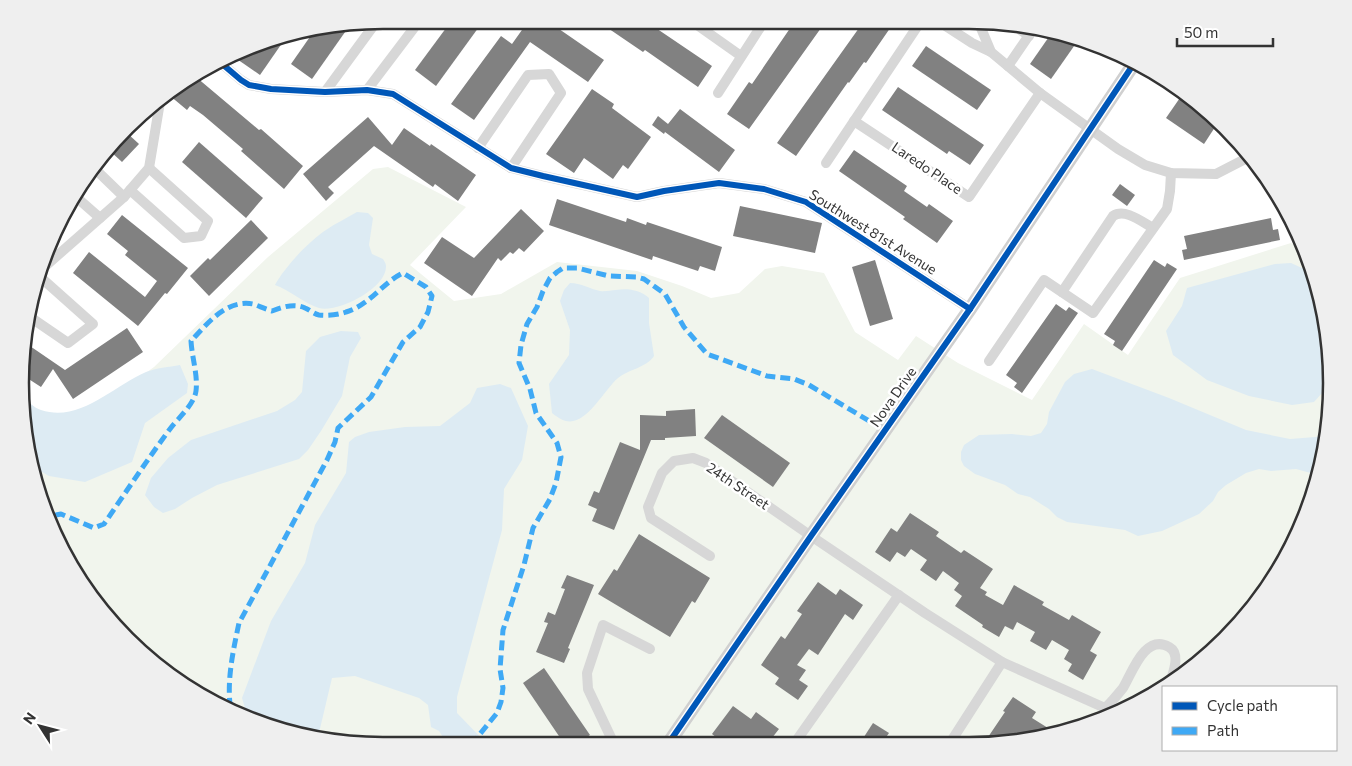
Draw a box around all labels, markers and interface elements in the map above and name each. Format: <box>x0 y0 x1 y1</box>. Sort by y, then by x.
scale bar <box>1177 15 1273 47</box>
text: 50 m <box>1184 23 1218 41</box>
street label: Laredo Place <box>889 138 966 197</box>
street label: Southwest 81st Avenue <box>806 185 940 278</box>
street label: Nova Drive <box>866 363 919 430</box>
street label: 24th Street <box>704 458 773 513</box>
legend <box>1162 686 1337 751</box>
text: Cycle path <box>1207 696 1278 714</box>
north arrow <box>15 701 65 751</box>
text: N <box>19 709 39 727</box>
text: Path <box>1207 721 1239 739</box>

